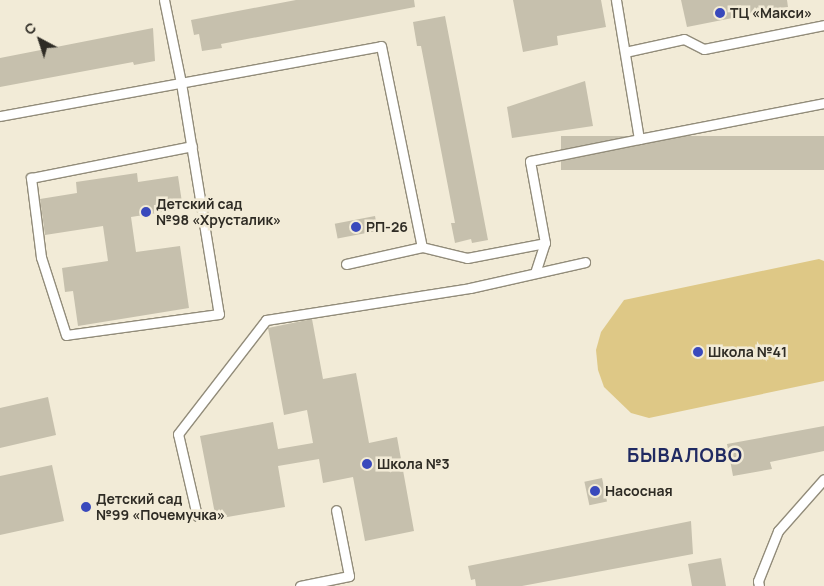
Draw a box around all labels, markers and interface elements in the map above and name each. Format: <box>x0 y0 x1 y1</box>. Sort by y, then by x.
place label: ТЦ «Макси» <box>730 5 812 21</box>
marker: ТЦ «Макси» <box>714 7 726 19</box>
north arrow <box>15 15 65 65</box>
text: С <box>20 18 40 39</box>
place label: Детский сад №98 «Хрусталик» <box>156 196 281 228</box>
marker: Детский сад №98 «Хрусталик» <box>140 206 152 218</box>
place label: РП-26 <box>366 219 408 235</box>
marker: РП-26 <box>350 221 362 233</box>
place label: Школа №41 <box>708 344 787 360</box>
marker: Школа №41 <box>692 346 704 358</box>
district label: БЫВАЛОВО <box>626 445 744 467</box>
place label: Школа №3 <box>377 456 450 472</box>
marker: Школа №3 <box>361 458 373 470</box>
place label: Насосная <box>605 483 673 499</box>
marker: Насосная <box>589 485 601 497</box>
place label: Детский сад №99 «Почемучка» <box>96 491 225 524</box>
marker: Детский сад №99 «Почемучка» <box>80 501 92 513</box>

